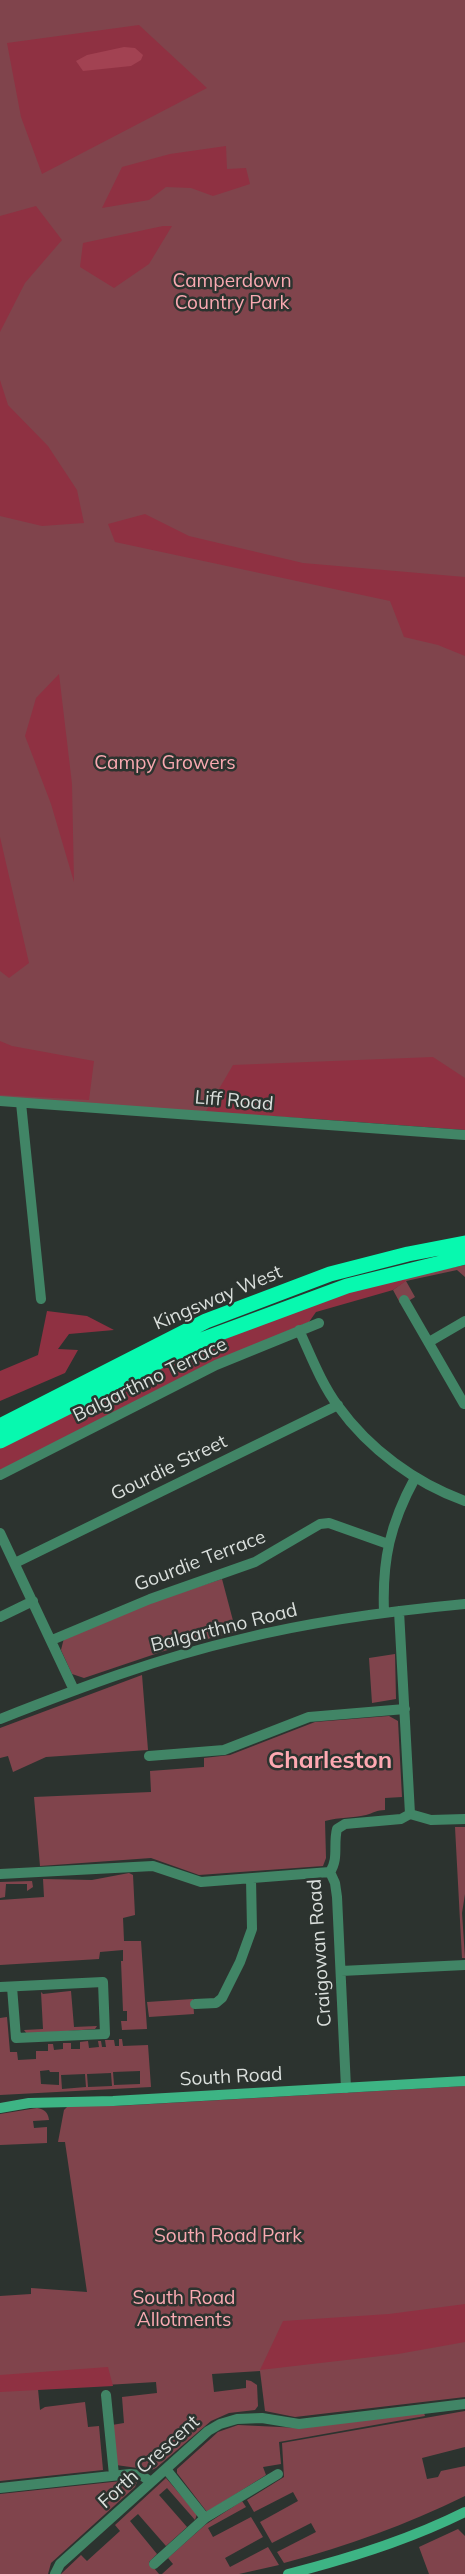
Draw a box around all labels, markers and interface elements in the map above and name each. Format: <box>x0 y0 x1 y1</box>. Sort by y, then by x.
park label: Camperdown Country Park <box>172 270 292 314</box>
park label: Campy Growers <box>94 752 236 774</box>
street label: Liff Road <box>194 1086 274 1116</box>
street label: Kingsway West <box>150 1261 286 1335</box>
street label: Balgarthno Terrace <box>69 1333 231 1427</box>
street label: Gourdie Street <box>107 1430 231 1506</box>
street label: Gourdie Terrace <box>131 1526 269 1596</box>
street label: Balgarthno Road <box>148 1599 300 1657</box>
district label: Charleston <box>268 1747 392 1775</box>
street label: Craigowan Road <box>303 1878 337 2028</box>
street label: South Road <box>179 2063 283 2091</box>
park label: South Road Park <box>154 2225 302 2247</box>
park label: South Road Allotments <box>133 2287 235 2331</box>
street label: Forth Crescent <box>94 2411 204 2513</box>

